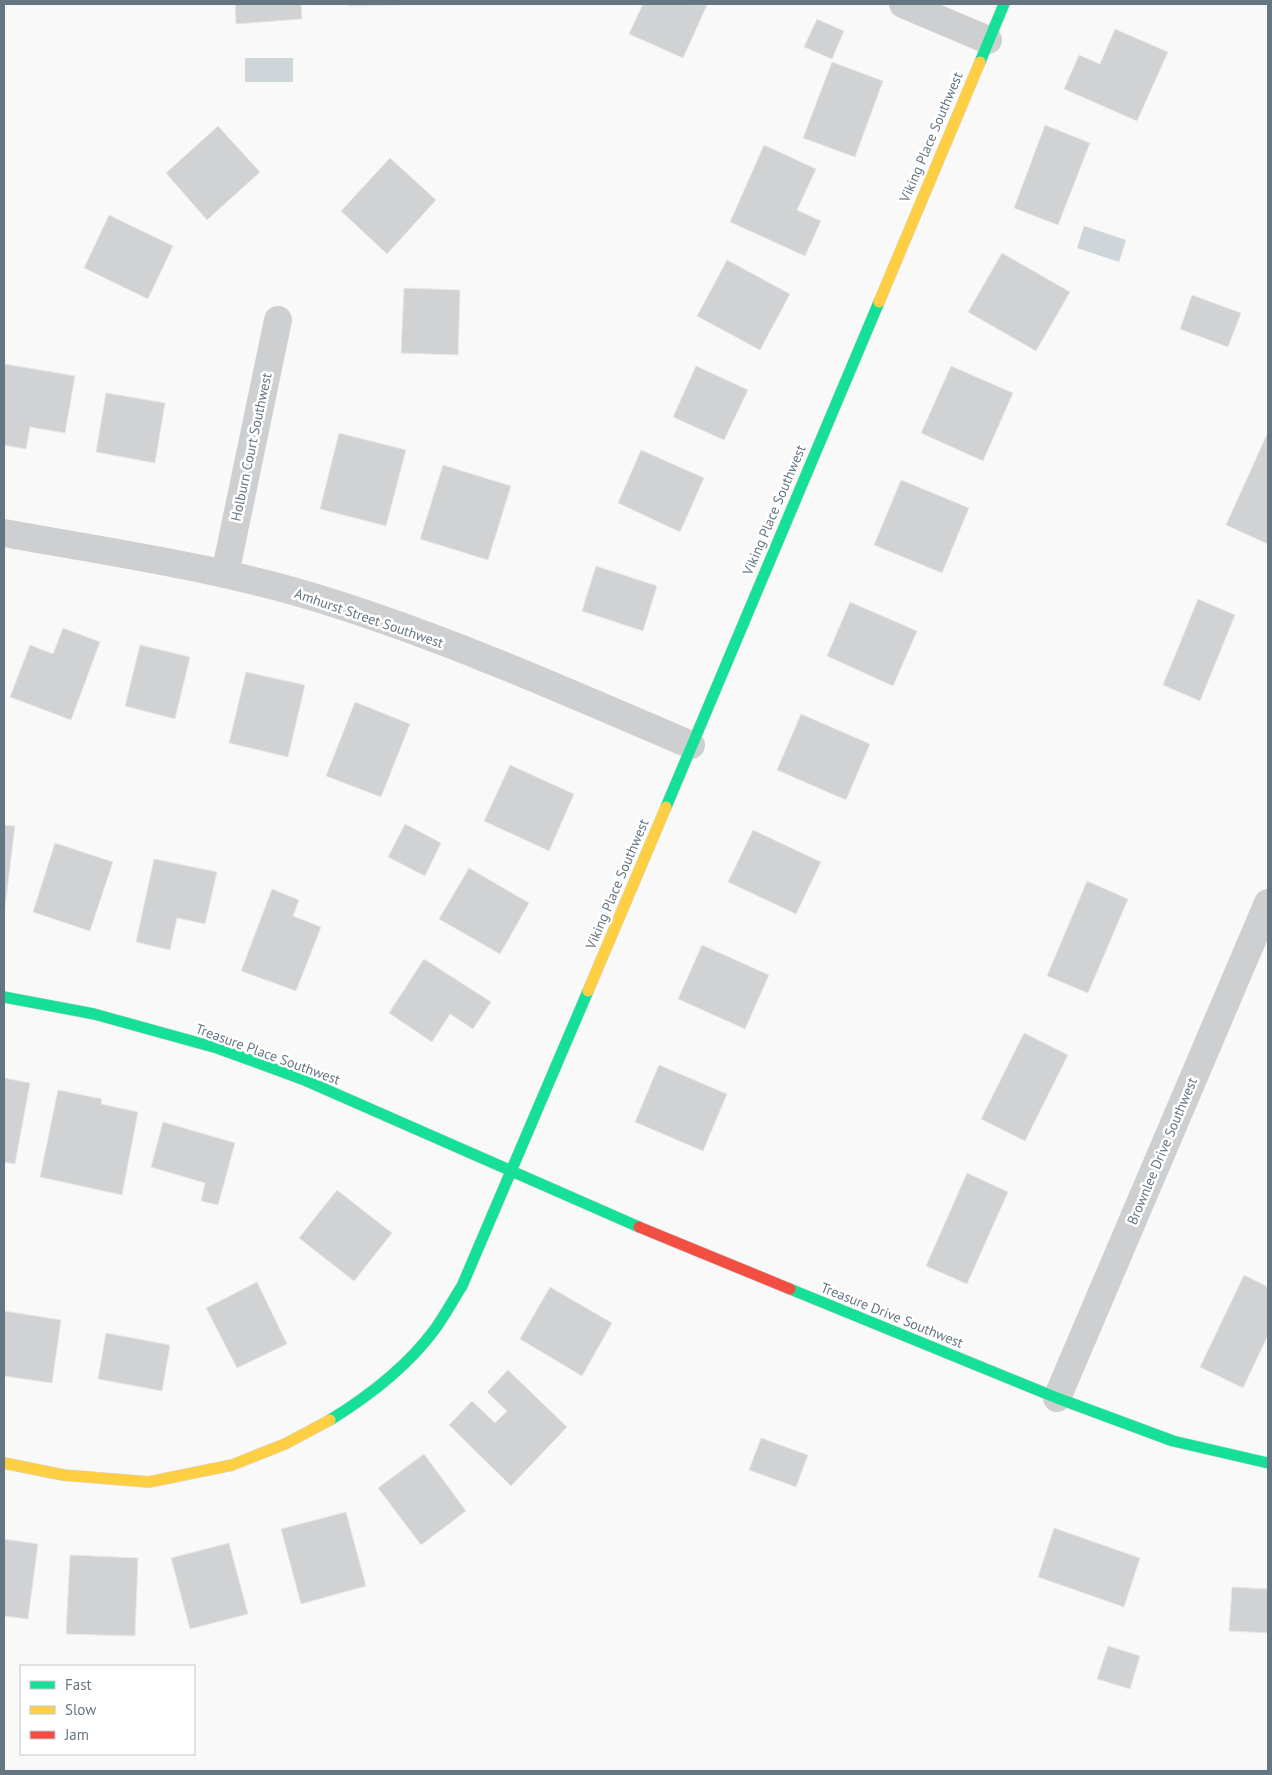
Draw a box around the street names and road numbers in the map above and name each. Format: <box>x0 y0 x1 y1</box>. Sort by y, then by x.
street label: Viking Place Southwest <box>895 69 967 206</box>
street label: Holburn Court Southwest <box>226 371 276 523</box>
street label: Viking Place Southwest <box>738 442 810 579</box>
street label: Amhurst Street Southwest <box>292 584 446 652</box>
street label: Viking Place Southwest <box>581 816 653 953</box>
street label: Treasure Place Southwest <box>193 1019 343 1089</box>
street label: Brownlee Drive Southwest <box>1123 1075 1201 1227</box>
street label: Treasure Drive Southwest <box>818 1278 966 1352</box>

